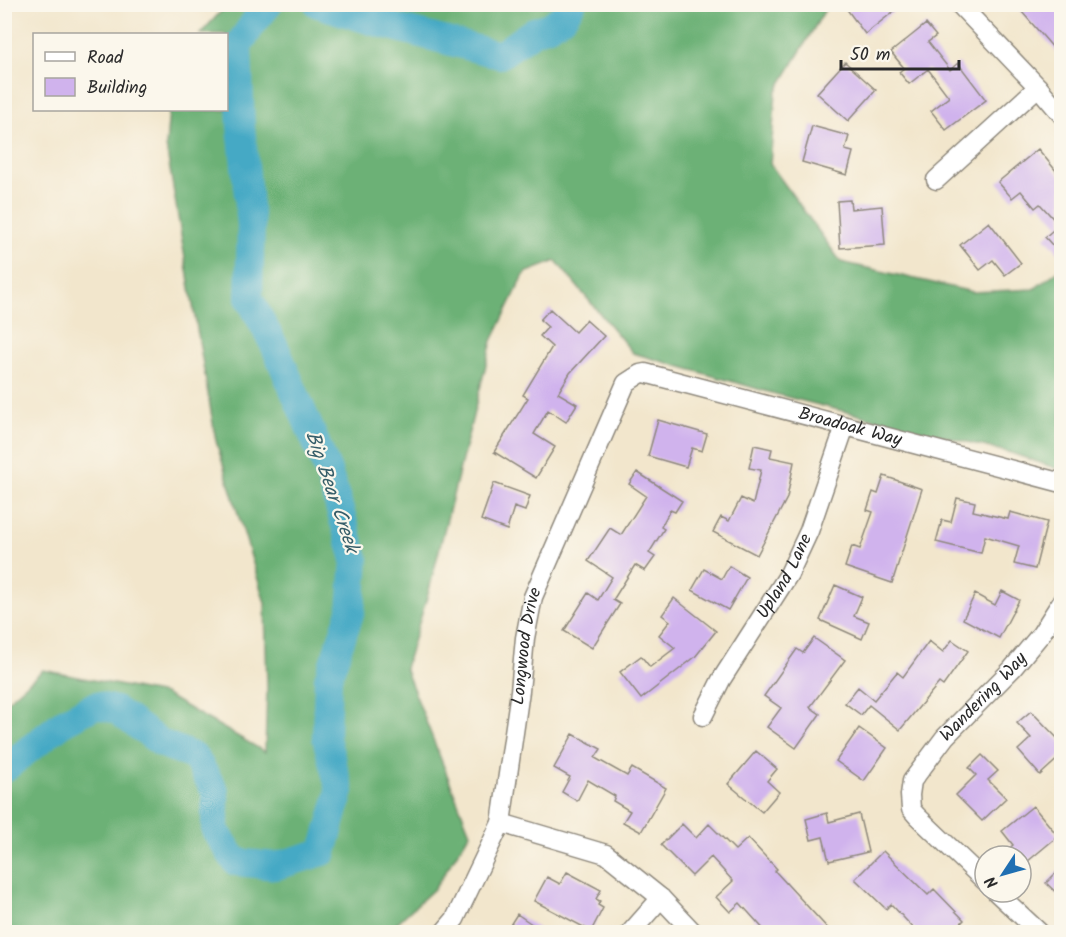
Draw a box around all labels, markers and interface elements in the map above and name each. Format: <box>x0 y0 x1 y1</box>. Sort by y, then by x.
legend <box>33 33 228 111</box>
scale bar <box>841 33 960 71</box>
text: 50 m <box>850 41 890 70</box>
text: Road <box>87 44 124 73</box>
text: Building <box>87 74 147 103</box>
street label: Broadoak Way <box>795 400 906 455</box>
water label: Big Bear Creek <box>295 427 368 560</box>
street label: Upland Lane <box>749 529 820 625</box>
street label: Longwood Drive <box>504 583 550 707</box>
street label: Wandering Way <box>933 645 1035 749</box>
north arrow <box>973 844 1033 904</box>
text: N <box>979 870 1005 893</box>

